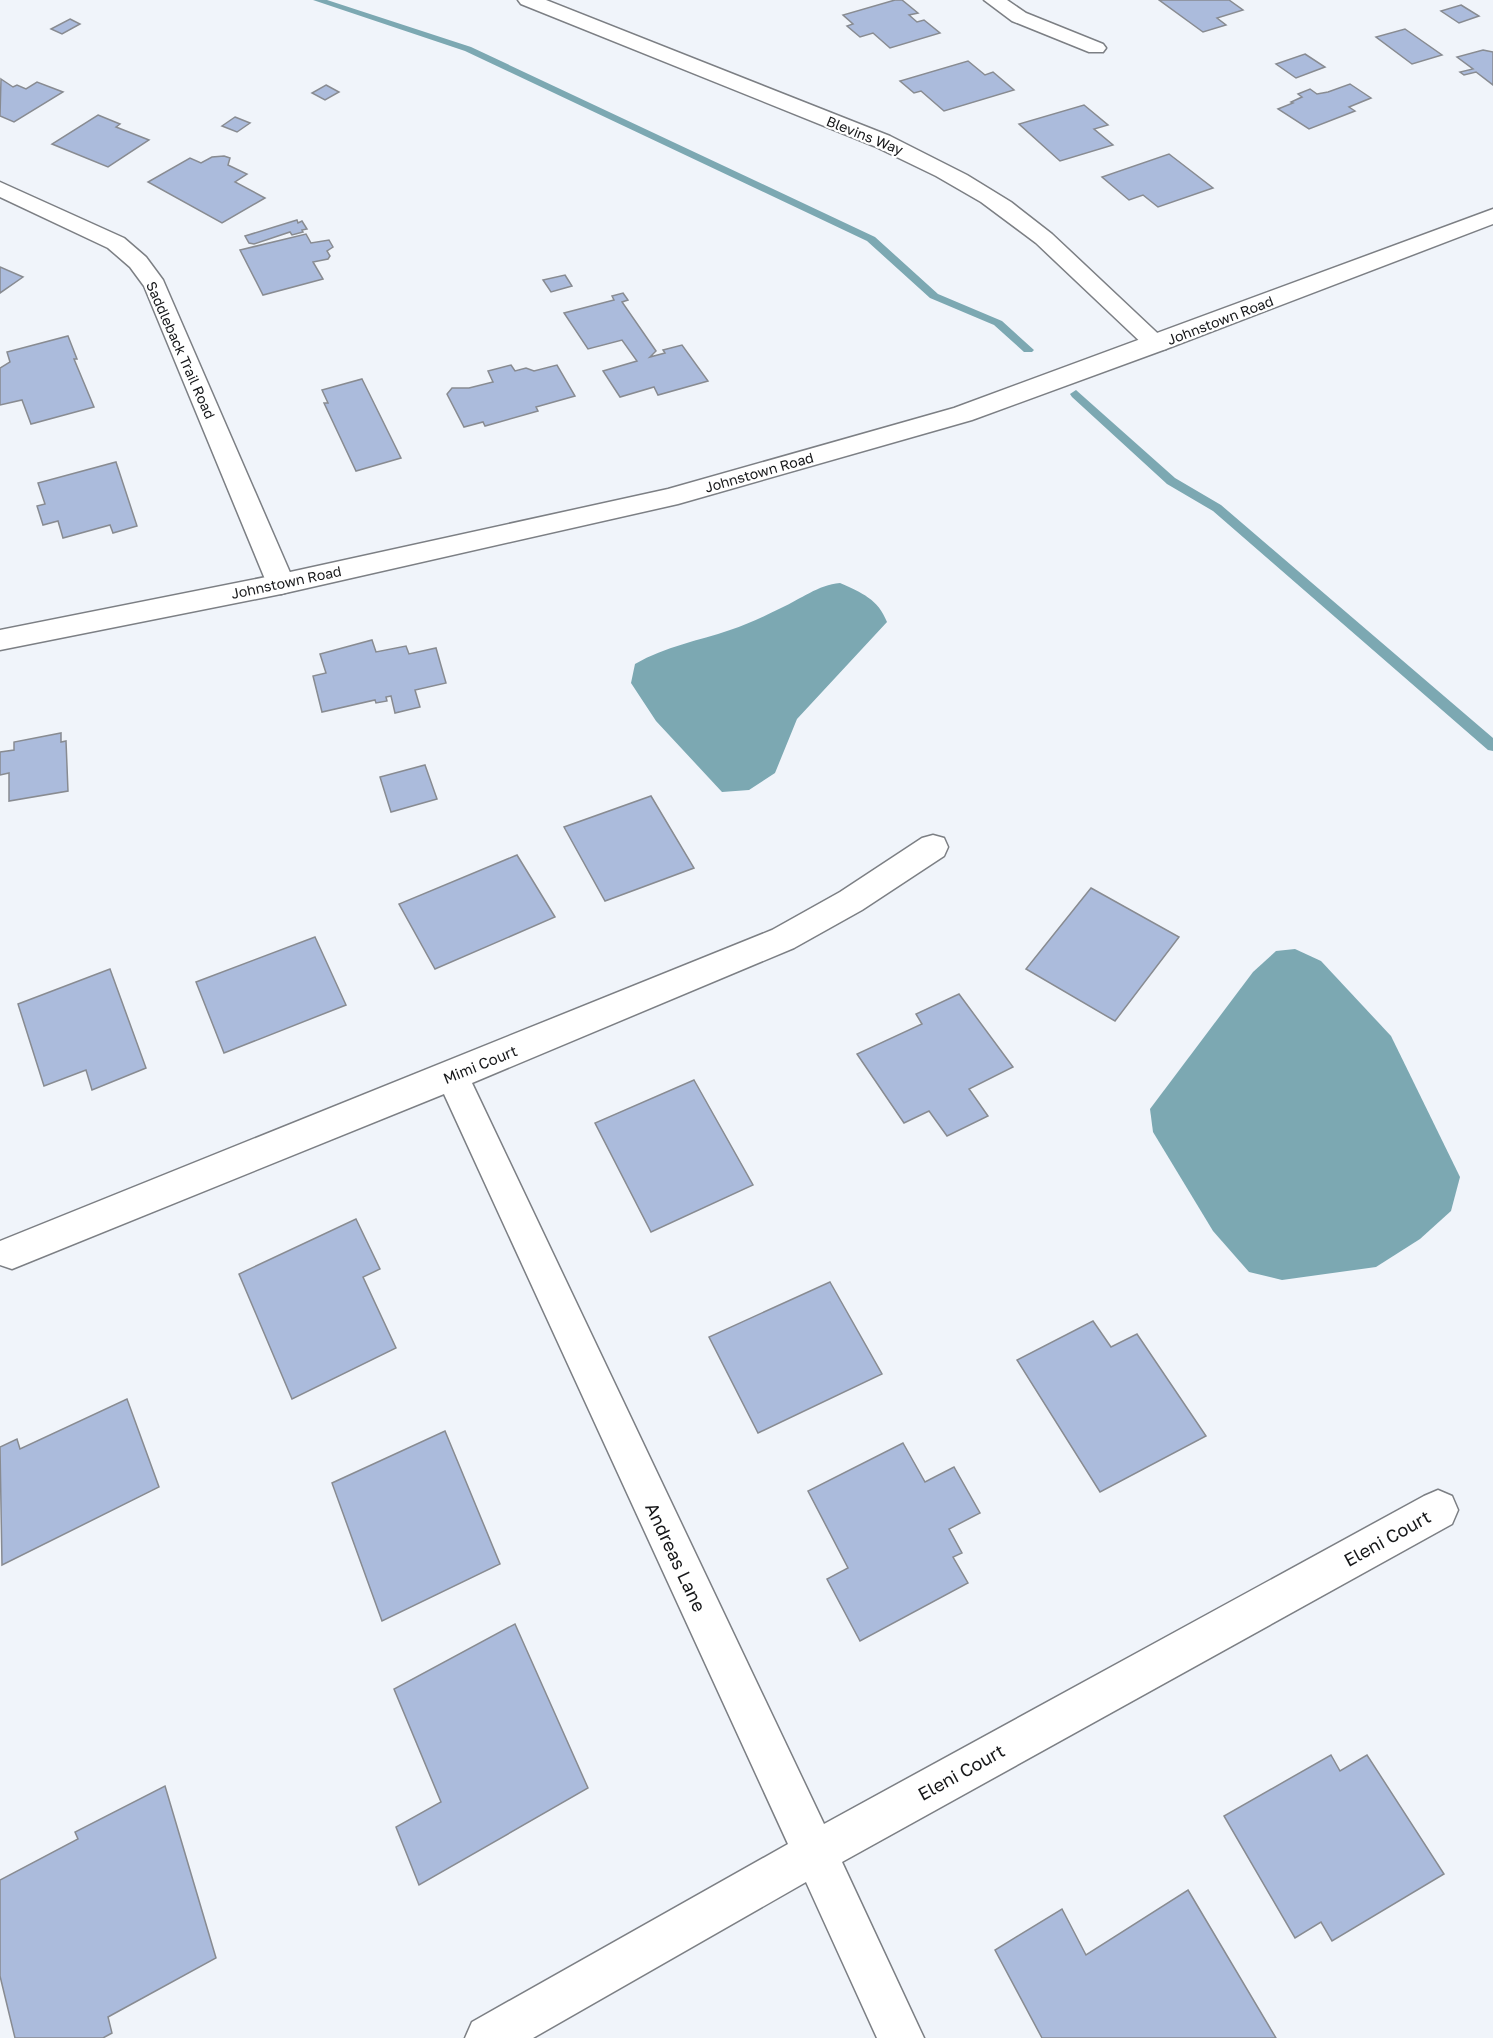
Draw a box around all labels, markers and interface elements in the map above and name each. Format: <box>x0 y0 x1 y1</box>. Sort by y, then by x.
street label: Blevins Way <box>824 112 906 158</box>
street label: Saddleback Trail Road <box>143 279 219 421</box>
street label: Johnstown Road <box>1164 292 1276 348</box>
street label: Johnstown Road <box>703 448 815 496</box>
street label: Johnstown Road <box>229 562 343 602</box>
street label: Mimi Court <box>440 1041 520 1087</box>
street label: Andreas Lane <box>641 1499 711 1615</box>
street label: Eleni Court <box>1340 1505 1434 1571</box>
street label: Eleni Court <box>914 1739 1008 1805</box>

